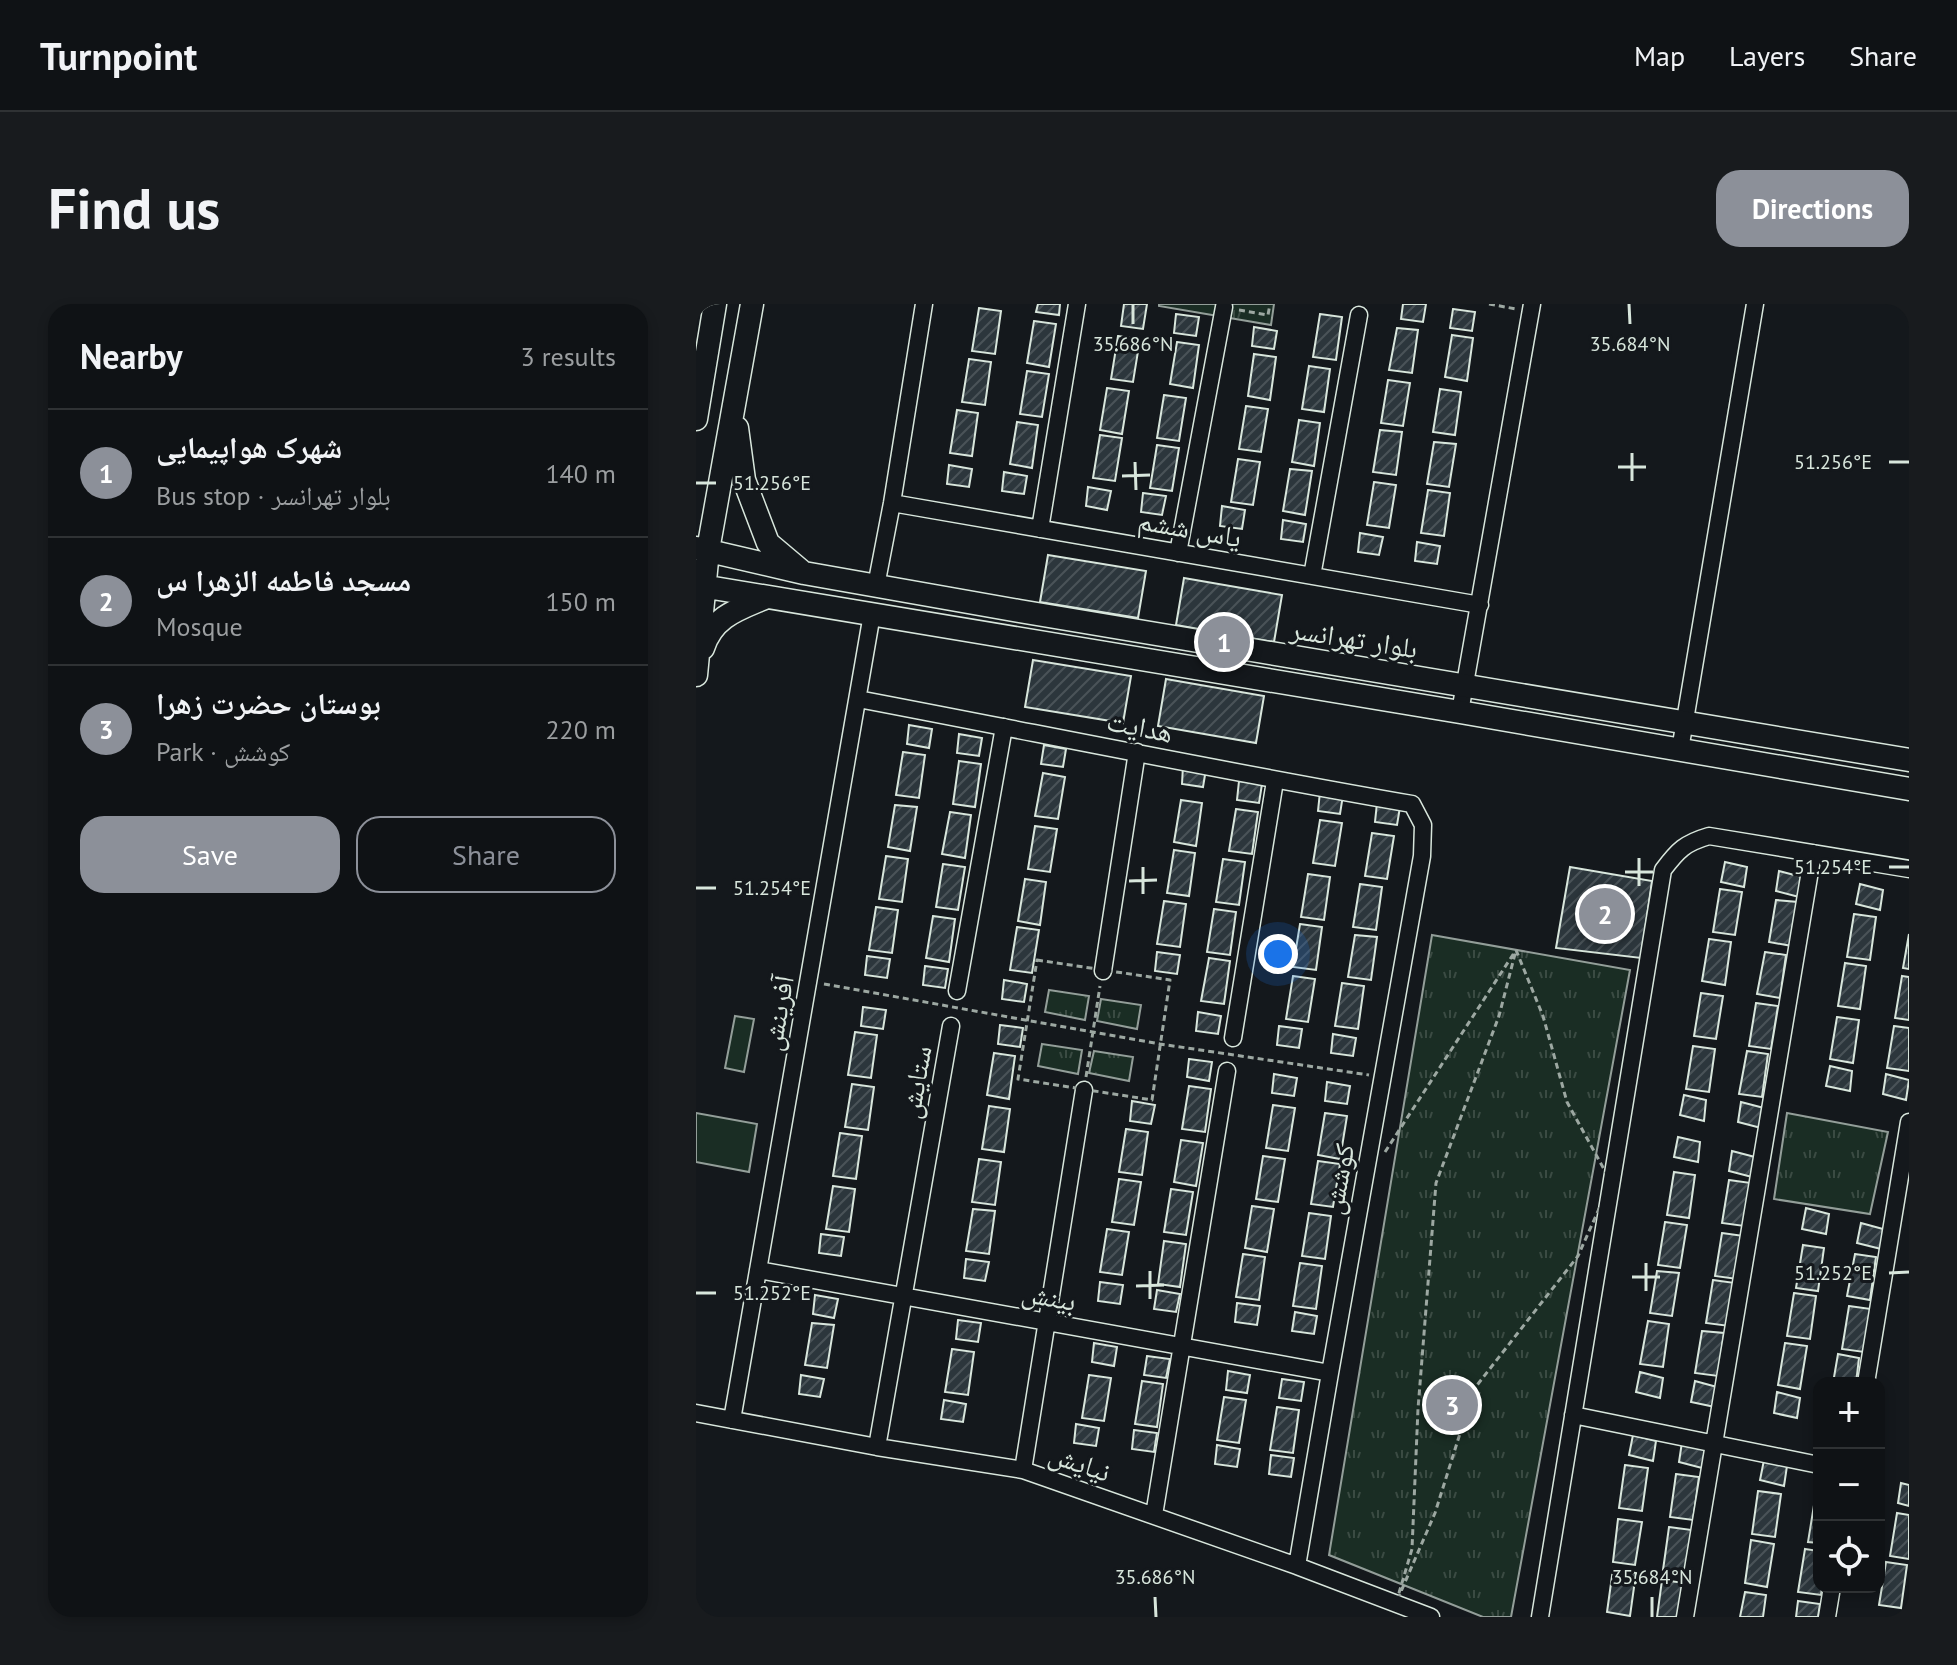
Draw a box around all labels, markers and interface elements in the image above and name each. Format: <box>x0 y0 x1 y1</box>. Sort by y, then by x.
text: Turnpoint <box>40 31 197 80</box>
text: Map <box>1634 37 1685 74</box>
text: Layers <box>1729 37 1805 74</box>
text: Share <box>1849 37 1917 74</box>
button: Directions <box>1716 170 1909 247</box>
text: Find us <box>48 172 220 244</box>
text: 35.686°N <box>1093 331 1173 357</box>
text: 35.684°N <box>1590 331 1670 357</box>
text: Nearby <box>80 334 182 378</box>
text: 3 results <box>521 340 616 373</box>
text: شهرک هواپیمایی <box>156 427 342 466</box>
text: 51.256°E <box>1794 449 1872 475</box>
text: 1 <box>99 457 113 490</box>
text: 140 m <box>545 457 616 490</box>
text: 51.256°E <box>733 470 811 496</box>
text: Bus stop · بلوار تهرانسر <box>156 479 391 512</box>
street label: یاس ششم <box>1135 501 1245 556</box>
text: مسجد فاطمه الزهرا س <box>156 560 411 599</box>
text: 2 <box>99 585 113 618</box>
text: 150 m <box>545 585 616 618</box>
text: Mosque <box>156 610 243 643</box>
street label: بلوار تهرانسر <box>1287 610 1420 666</box>
pin: 1 <box>1198 612 1250 672</box>
text: بوستان حضرت زهرا <box>156 683 381 722</box>
street label: هدایت <box>1104 701 1176 751</box>
text: 3 <box>99 713 113 746</box>
text: 220 m <box>545 713 616 746</box>
text: Park · کوشش <box>156 735 290 768</box>
button: Save <box>80 816 340 893</box>
button: Share <box>356 816 616 893</box>
text: 51.254°E <box>1794 854 1872 880</box>
text: 51.254°E <box>733 875 811 901</box>
pin: 2 <box>1579 884 1631 944</box>
your location <box>1258 934 1298 974</box>
street label: آفرینش <box>752 971 802 1054</box>
street label: ستایش <box>890 1043 940 1121</box>
street label: کوشش <box>1314 1140 1363 1217</box>
text: 51.252°E <box>1794 1260 1872 1286</box>
street label: بینش <box>1019 1273 1079 1319</box>
text: 51.252°E <box>733 1280 811 1306</box>
pin: 3 <box>1426 1375 1478 1435</box>
map controls <box>1813 1377 1885 1593</box>
button: + <box>1813 1377 1885 1449</box>
street label: نیایش <box>1044 1434 1116 1490</box>
button: − <box>1813 1449 1885 1521</box>
button: locate <box>1813 1521 1885 1593</box>
text: 35.686°N <box>1115 1564 1195 1590</box>
text: 35.684°N <box>1612 1564 1692 1590</box>

